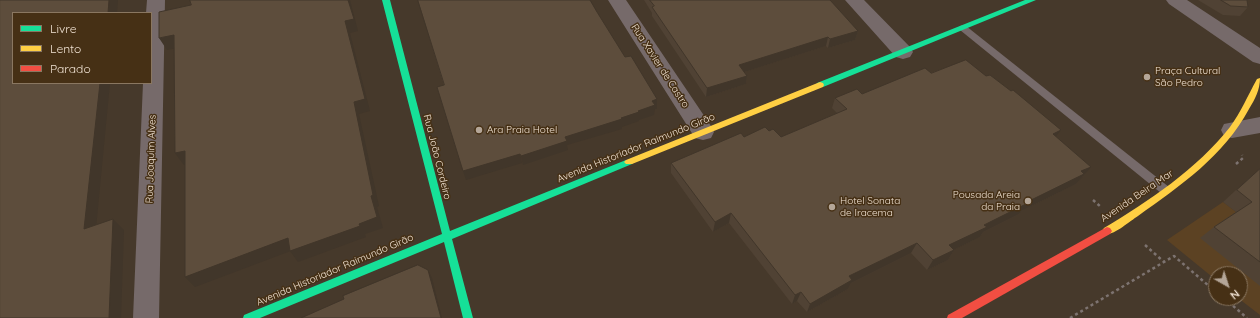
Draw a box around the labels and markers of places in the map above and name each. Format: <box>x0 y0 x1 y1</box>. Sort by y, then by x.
place label: Praça Cultural São Pedro <box>1155 65 1220 88</box>
marker: Praça Cultural São Pedro <box>1142 72 1152 82</box>
place label: Ara Praia Hotel <box>487 124 557 136</box>
marker: Ara Praia Hotel <box>474 125 484 135</box>
place label: Pousada Areia da Praia <box>953 189 1020 212</box>
place label: Hotel Sonata de Iracema <box>840 195 900 218</box>
marker: Pousada Areia da Praia <box>1023 196 1033 206</box>
marker: Hotel Sonata de Iracema <box>827 202 837 212</box>

